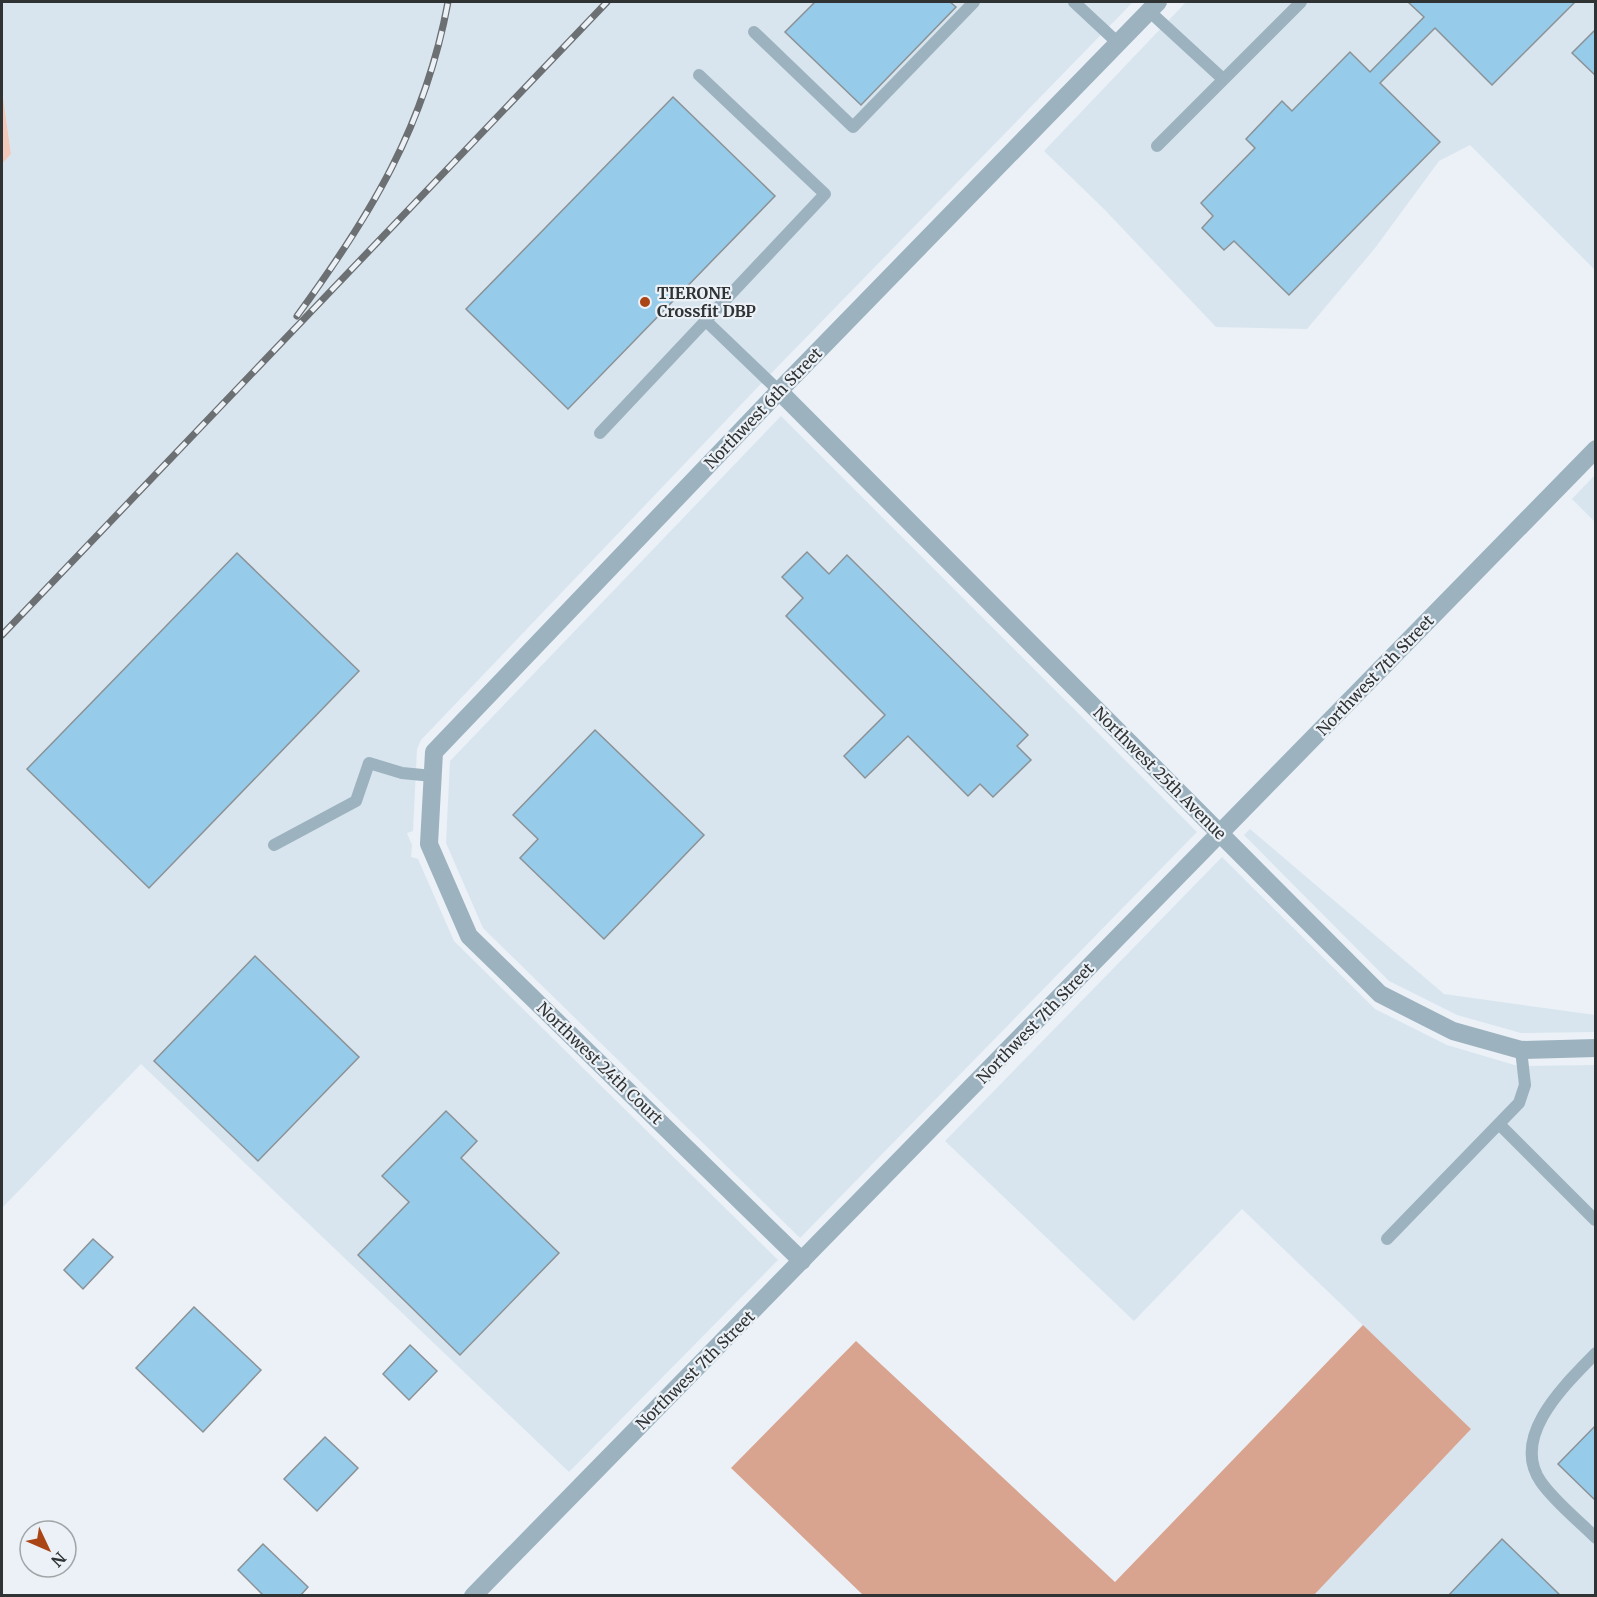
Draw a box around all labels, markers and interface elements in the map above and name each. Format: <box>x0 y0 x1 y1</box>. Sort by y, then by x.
place label: TIERONE Crossfit DBP <box>657 283 756 321</box>
marker: TIERONE Crossfit DBP <box>638 295 652 309</box>
street label: Northwest 6th Street <box>700 343 827 473</box>
street label: Northwest 7th Street <box>1312 610 1438 740</box>
street label: Northwest 25th Avenue <box>1090 703 1230 843</box>
street label: Northwest 7th Street <box>972 958 1098 1088</box>
street label: Northwest 24th Court <box>533 998 668 1129</box>
street label: Northwest 7th Street <box>631 1306 759 1434</box>
north arrow <box>18 1519 78 1579</box>
text: N <box>47 1548 70 1571</box>

